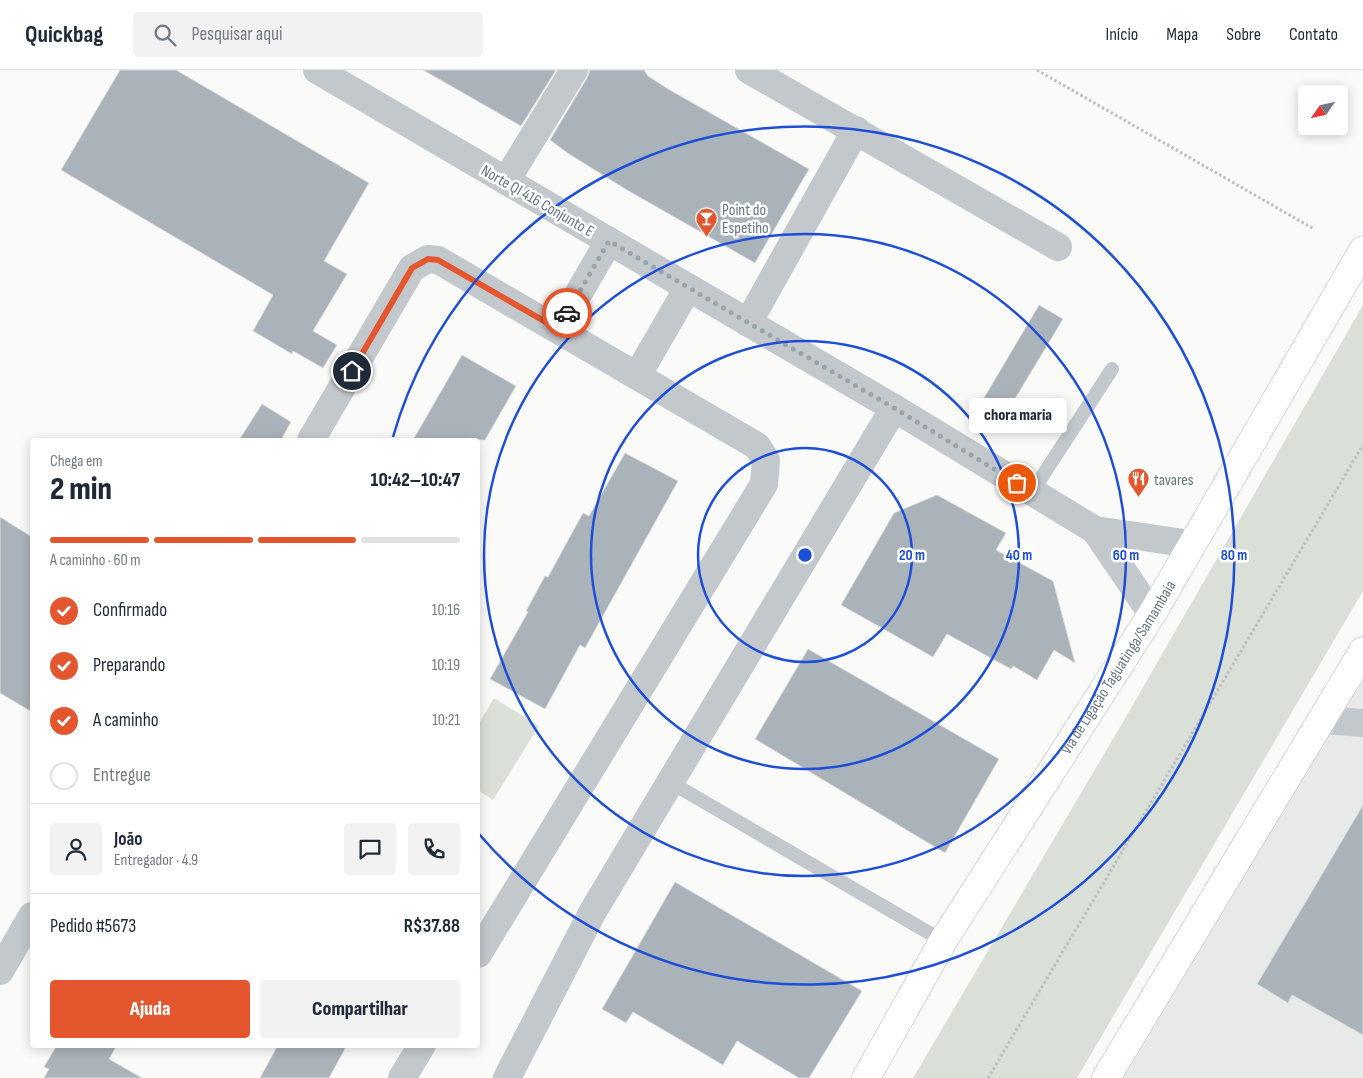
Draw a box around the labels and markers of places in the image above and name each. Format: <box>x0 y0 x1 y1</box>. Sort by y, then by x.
place label: Point do Espetiho <box>722 201 769 238</box>
bar icon: Point do Espetiho <box>694 206 718 237</box>
pin <box>331 350 373 392</box>
callout: chora maria <box>968 398 1066 433</box>
pin <box>996 462 1038 504</box>
restaurant icon: tavares <box>1126 467 1150 498</box>
place label: tavares <box>1154 471 1194 490</box>
centre of rings <box>796 546 814 564</box>

